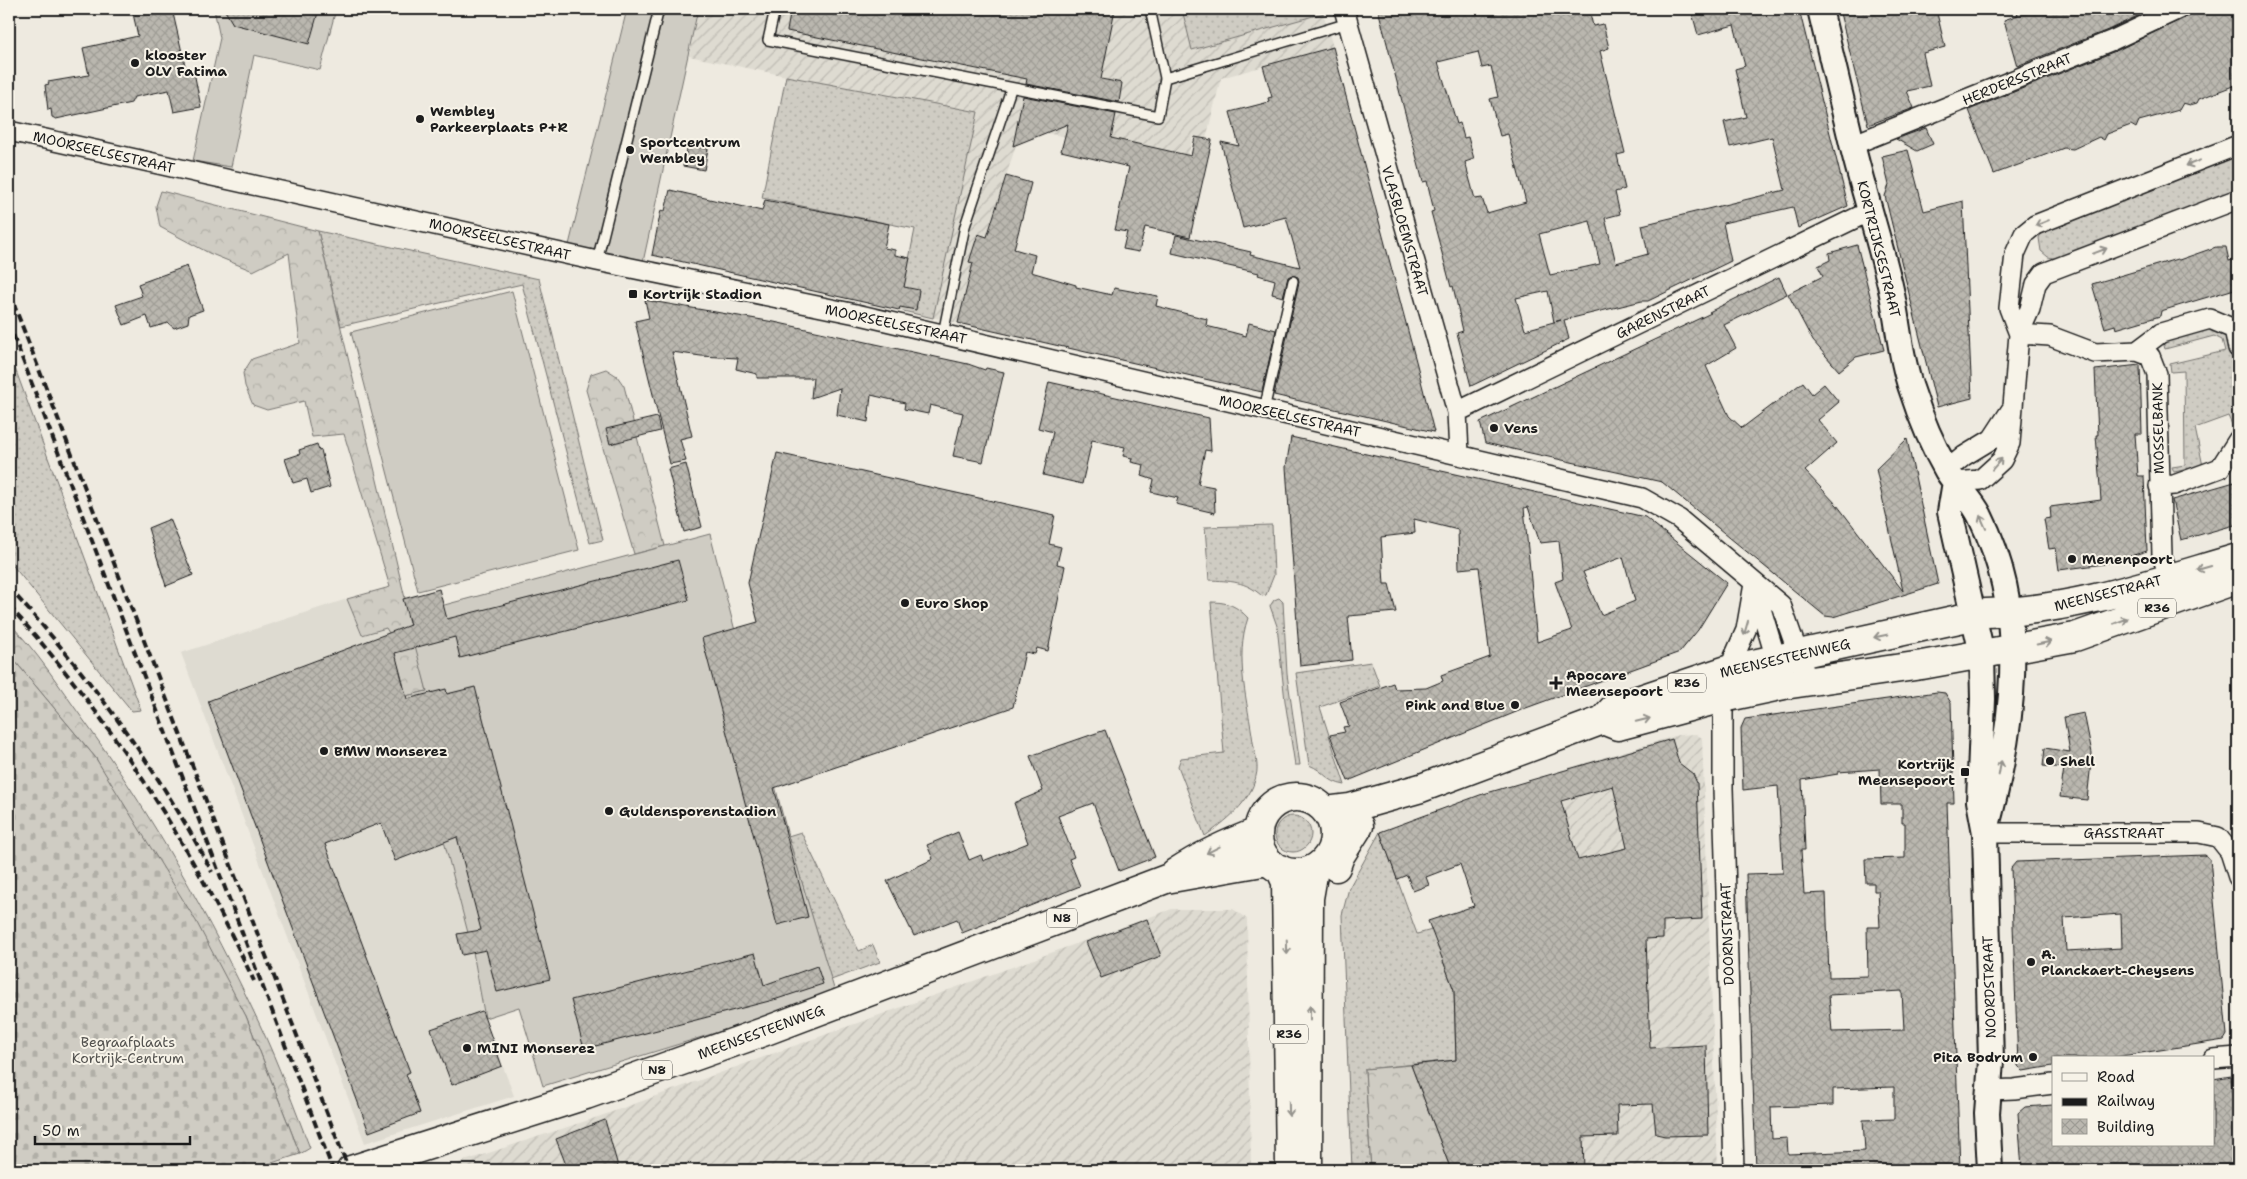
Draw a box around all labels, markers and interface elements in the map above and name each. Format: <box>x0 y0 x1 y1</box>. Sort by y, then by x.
place label: klooster OLV Fatima <box>145 46 227 80</box>
street label: HERDERSSTRAAT <box>1959 49 2075 109</box>
marker: klooster OLV Fatima <box>129 57 141 69</box>
place label: Wembley Parkeerplaats P+R <box>430 102 569 136</box>
marker: Wembley Parkeerplaats P+R <box>414 113 426 125</box>
street label: MOORSEELSESTRAAT <box>31 127 177 177</box>
place label: Sportcentrum Wembley <box>640 133 740 167</box>
marker: Sportcentrum Wembley <box>624 144 636 156</box>
one-way arrow <box>2186 159 2201 168</box>
street label: VLASBLOEMSTRAAT <box>1378 163 1432 299</box>
street label: KORTRIJKSESTRAAT <box>1853 179 1905 320</box>
street label: MOORSEELSESTRAAT <box>427 214 573 264</box>
one-way arrow <box>2035 218 2050 228</box>
one-way arrow <box>2092 246 2107 256</box>
street label: GARENSTRAAT <box>1613 281 1713 343</box>
place label: Kortrijk Stadion <box>643 285 762 303</box>
marker: Kortrijk Stadion <box>627 288 639 300</box>
street label: MOORSEELSESTRAAT <box>823 300 969 348</box>
street label: MOSSELBANK <box>2148 382 2168 474</box>
street label: MOORSEELSESTRAAT <box>1217 391 1363 441</box>
place label: Vens <box>1504 419 1538 437</box>
marker: Vens <box>1488 422 1500 434</box>
one-way arrow <box>1992 458 2003 471</box>
one-way arrow <box>1977 515 1987 530</box>
place label: Menenpoort <box>2082 550 2173 568</box>
marker: Menenpoort <box>2066 553 2078 565</box>
one-way arrow <box>2196 564 2212 574</box>
street label: MEENSESTRAAT <box>2052 571 2164 615</box>
place label: Euro Shop <box>915 594 988 612</box>
marker: Euro Shop <box>899 597 911 609</box>
road number: R36 <box>2138 598 2176 618</box>
one-way arrow <box>2114 616 2129 625</box>
one-way arrow <box>1740 619 1750 635</box>
one-way arrow <box>1874 632 1890 641</box>
street label: MEENSESTEENWEG <box>1718 634 1852 682</box>
one-way arrow <box>2036 638 2052 647</box>
place label: Apocare Meensepoort <box>1566 666 1663 700</box>
road number: R36 <box>1668 674 1706 692</box>
marker: Apocare Meensepoort <box>1550 677 1562 689</box>
place label: Pink and Blue <box>1405 696 1505 714</box>
marker: Pink and Blue <box>1509 699 1521 711</box>
one-way arrow <box>1635 715 1651 724</box>
place label: BMW Monserez <box>334 742 448 760</box>
marker: BMW Monserez <box>318 745 330 757</box>
place label: Shell <box>2060 752 2095 770</box>
place label: Kortrijk Meensepoort <box>1858 755 1955 789</box>
marker: Shell <box>2044 755 2056 767</box>
one-way arrow <box>1995 761 2005 777</box>
marker: Kortrijk Meensepoort <box>1959 766 1971 778</box>
place label: Guldensporenstadion <box>619 802 776 820</box>
marker: Guldensporenstadion <box>603 805 615 817</box>
street label: GASSTRAAT <box>2083 824 2165 842</box>
one-way arrow <box>1206 846 1221 855</box>
street label: DOORNSTRAAT <box>1716 882 1738 986</box>
road number: N8 <box>1047 908 1077 928</box>
street label: NOORDSTRAAT <box>1978 935 2000 1039</box>
one-way arrow <box>1283 938 1292 954</box>
place label: A. Planckaert-Cheysens <box>2041 945 2194 979</box>
marker: A. Planckaert-Cheysens <box>2025 956 2037 968</box>
street label: MEENSESTEENWEG <box>695 1001 827 1063</box>
one-way arrow <box>1305 1005 1315 1022</box>
road number: R36 <box>1270 1024 1308 1044</box>
park label: Begraafplaats Kortrijk-Centrum <box>72 1033 184 1067</box>
place label: MINI Monserez <box>477 1039 596 1057</box>
marker: MINI Monserez <box>461 1042 473 1054</box>
place label: Pita Bodrum <box>1933 1048 2023 1066</box>
marker: Pita Bodrum <box>2027 1051 2039 1063</box>
legend <box>2052 1056 2214 1146</box>
road number: N8 <box>642 1060 672 1080</box>
text: Road <box>2097 1067 2135 1087</box>
text: Railway <box>2097 1091 2155 1111</box>
one-way arrow <box>1284 1100 1294 1117</box>
scale bar <box>35 1114 190 1146</box>
text: Building <box>2097 1117 2154 1137</box>
text: 50 m <box>42 1121 80 1141</box>

